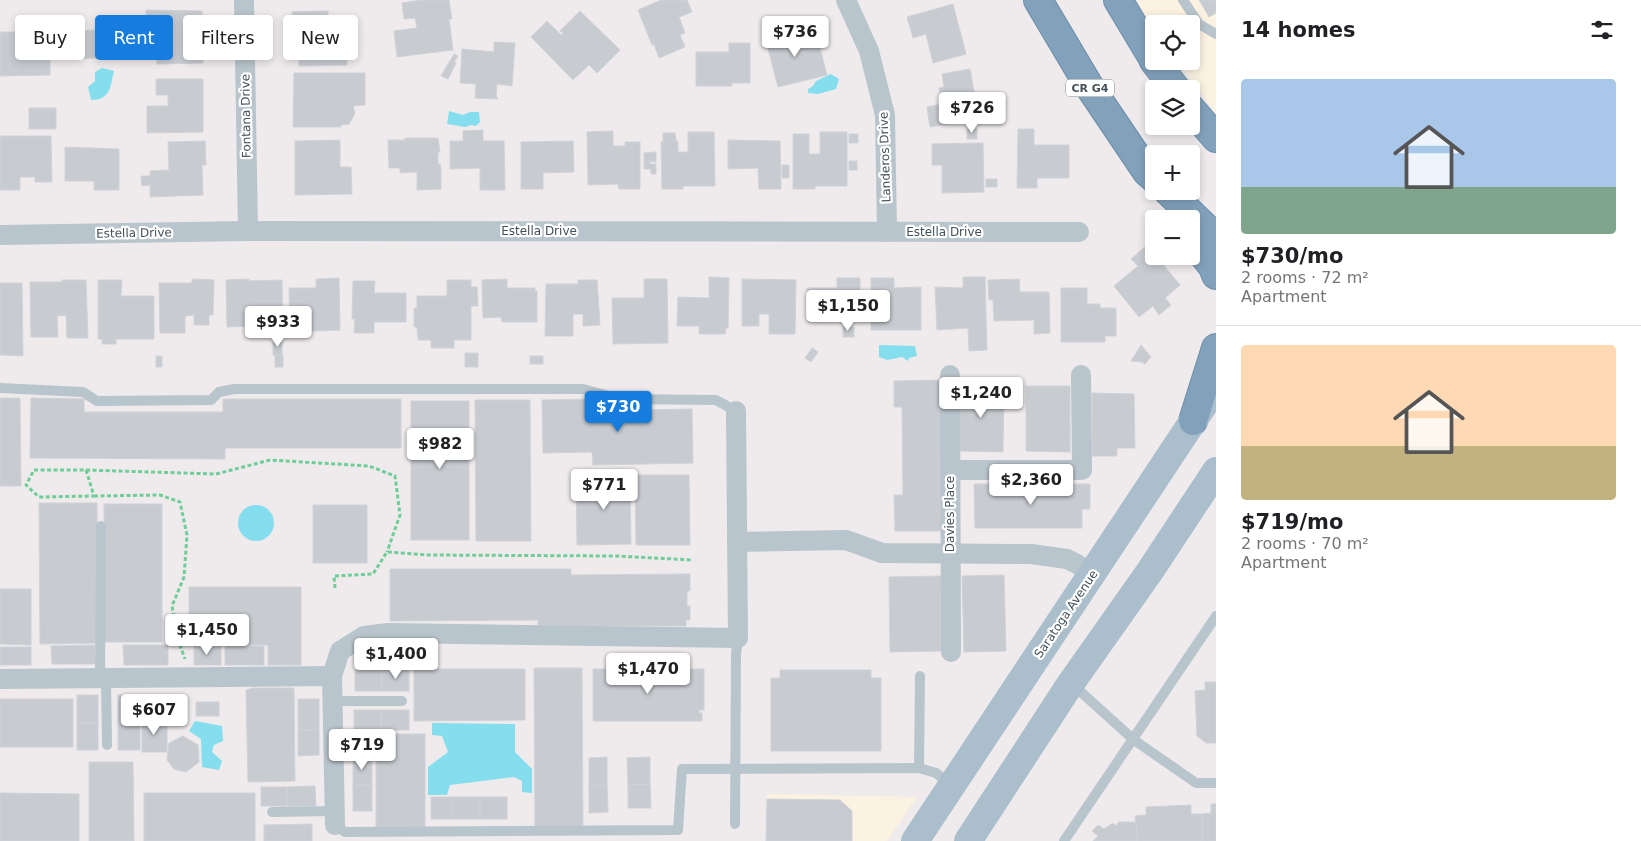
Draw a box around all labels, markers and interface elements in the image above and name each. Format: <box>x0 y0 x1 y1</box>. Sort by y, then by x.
chip: Buy <box>15 15 85 60</box>
chip: Rent <box>95 15 173 60</box>
chip: Filters <box>183 15 273 60</box>
chip: New <box>283 15 358 60</box>
pin: $736 <box>765 15 825 58</box>
map controls <box>1145 15 1200 265</box>
button: locate <box>1145 15 1200 70</box>
icon: filters <box>1588 16 1616 44</box>
text: 14 homes <box>1241 18 1356 42</box>
text: $736 <box>773 22 817 41</box>
street label: Fontana Drive <box>238 74 254 158</box>
road number: CR G4 <box>1066 80 1114 96</box>
button: layers <box>1145 80 1200 135</box>
pin: $726 <box>942 92 1002 134</box>
text: $726 <box>950 98 994 117</box>
street label: Landeros Drive <box>876 111 894 203</box>
icon: home <box>1384 112 1474 202</box>
button: + <box>1145 145 1200 200</box>
button: − <box>1145 210 1200 265</box>
street label: Estella Drive <box>501 224 577 238</box>
street label: Estella Drive <box>96 225 172 241</box>
street label: Estella Drive <box>906 225 982 239</box>
text: $730/mo <box>1241 244 1343 268</box>
text: 2 rooms · 72 m² <box>1241 268 1369 287</box>
text: Apartment <box>1241 287 1327 306</box>
pin: $1,150 <box>807 290 889 332</box>
text: $1,150 <box>817 296 879 315</box>
pin: $933 <box>248 306 308 348</box>
text: $933 <box>256 312 300 331</box>
pin: $1,240 <box>940 376 1022 419</box>
icon: home <box>1384 377 1474 467</box>
text: $1,240 <box>950 383 1012 402</box>
pin: $730 <box>588 390 648 433</box>
text: $730 <box>596 397 640 416</box>
pin: $982 <box>410 428 470 470</box>
text: $982 <box>418 434 462 453</box>
pin: $2,360 <box>990 464 1072 506</box>
pin: $771 <box>574 468 634 511</box>
text: $2,360 <box>1000 470 1062 489</box>
text: $771 <box>582 475 626 494</box>
street label: Davies Place <box>943 476 957 552</box>
text: $719/mo <box>1241 510 1343 534</box>
text: 2 rooms · 70 m² <box>1241 534 1369 553</box>
text: Apartment <box>1241 553 1327 572</box>
street label: Saratoga Avenue <box>1031 568 1101 660</box>
pin: $1,450 <box>166 614 248 656</box>
text: $1,450 <box>176 620 238 639</box>
pin: $1,400 <box>355 638 437 680</box>
text: $1,400 <box>365 644 427 663</box>
pin: $1,470 <box>607 652 689 695</box>
text: $1,470 <box>617 659 679 678</box>
pin: $607 <box>124 694 184 736</box>
text: $607 <box>132 700 176 719</box>
pin: $719 <box>332 728 392 771</box>
text: $719 <box>340 735 384 754</box>

